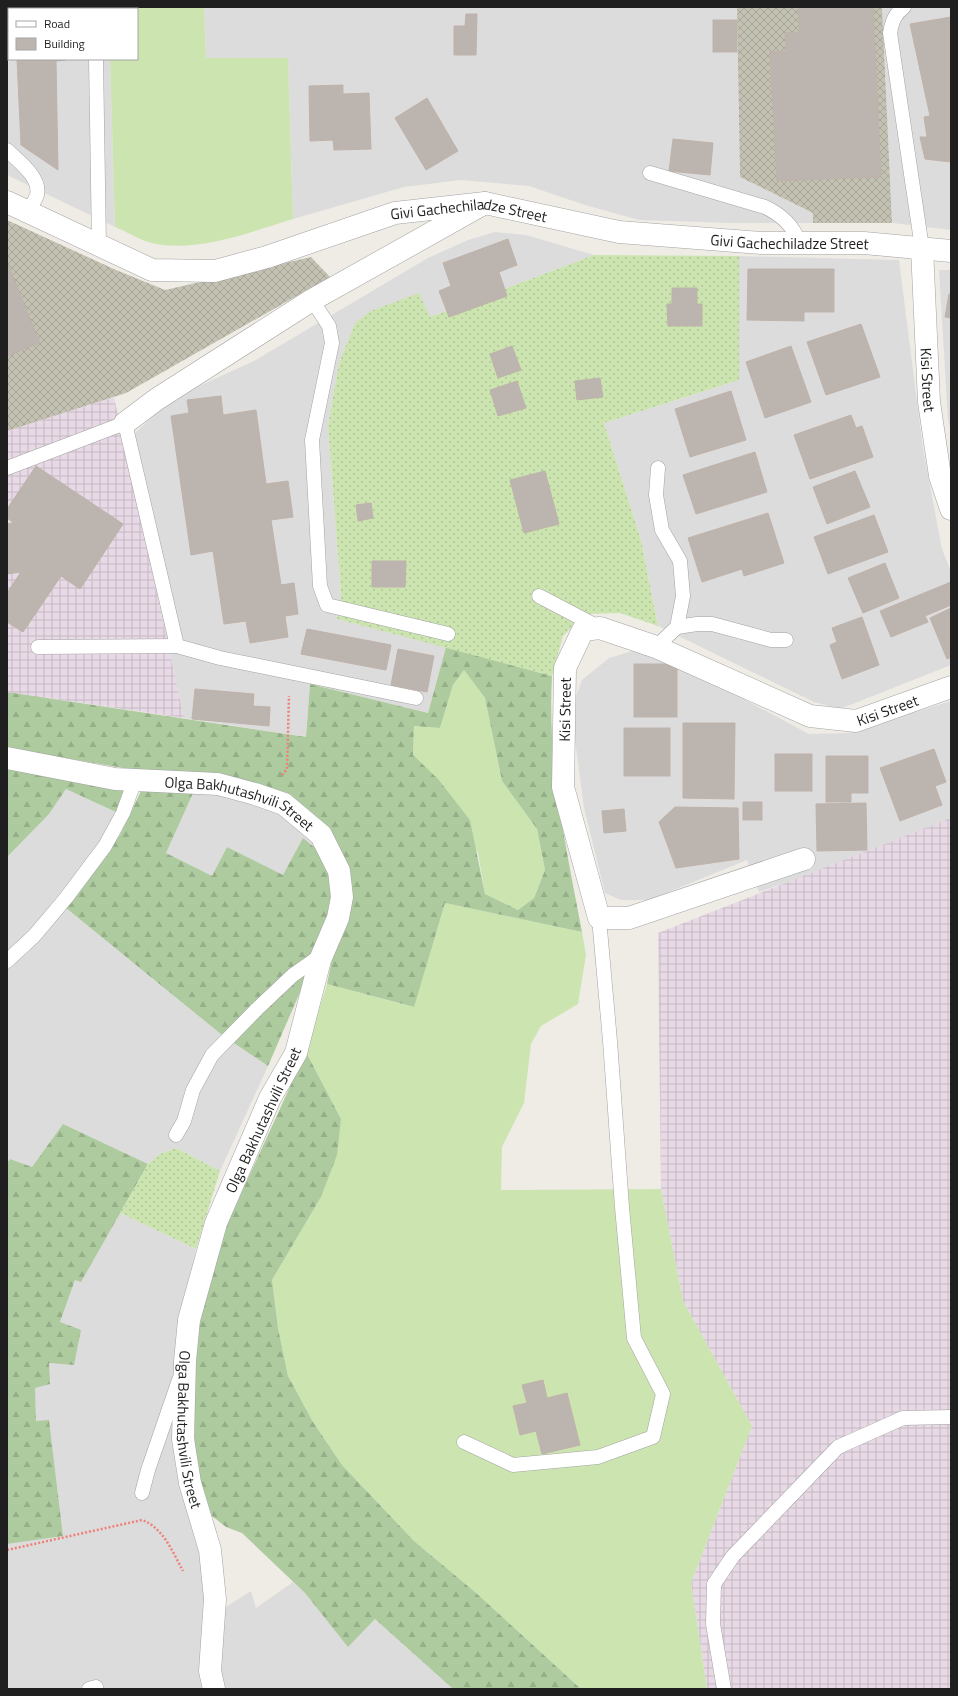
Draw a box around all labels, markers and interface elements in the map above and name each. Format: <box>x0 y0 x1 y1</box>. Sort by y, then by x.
legend <box>8 8 138 60</box>
text: Road <box>44 14 70 33</box>
text: Building <box>44 34 85 53</box>
street label: Givi Gachechiladze Street <box>389 192 550 228</box>
street label: Givi Gachechiladze Street <box>710 228 871 255</box>
street label: Kisi Street <box>915 347 942 414</box>
street label: Kisi Street <box>552 677 576 742</box>
street label: Kisi Street <box>853 688 922 731</box>
street label: Olga Bakhutashvili Street <box>164 770 320 837</box>
street label: Olga Bakhutashvili Street <box>219 1043 307 1197</box>
street label: Olga Bakhutashvili Street <box>171 1349 209 1512</box>

